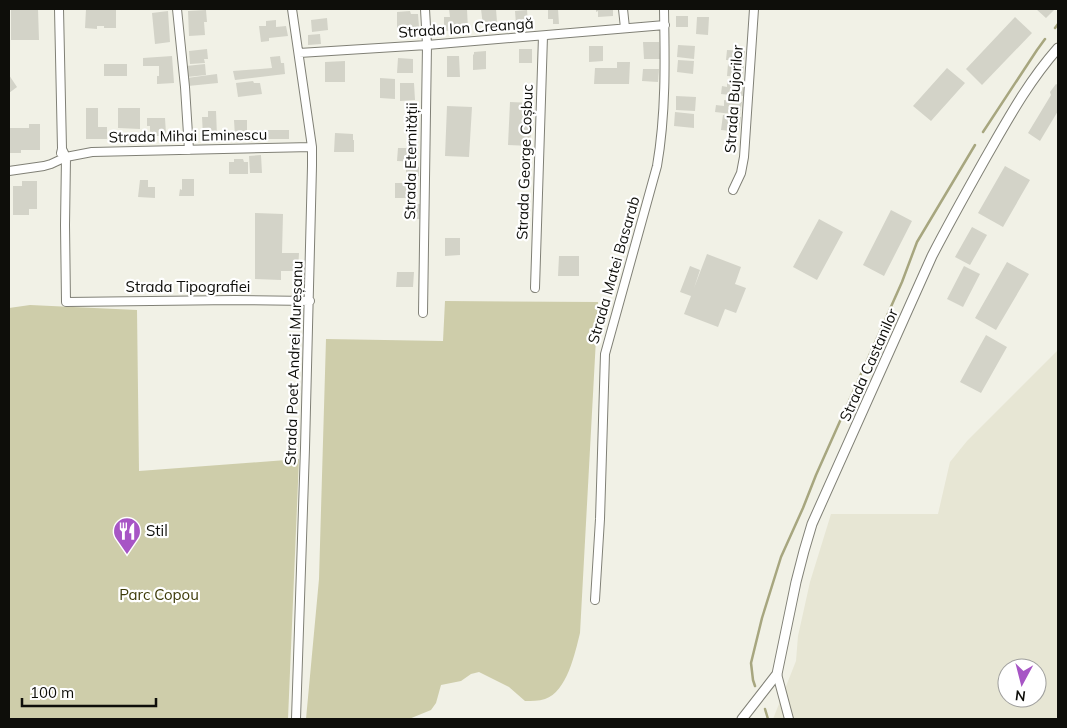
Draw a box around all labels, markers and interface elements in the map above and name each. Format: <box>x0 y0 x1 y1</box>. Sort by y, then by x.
street label: Strada Ion Creangă <box>398 13 534 42</box>
street label: Strada Bujorilor <box>720 44 747 154</box>
street label: Strada George Coșbuc <box>512 84 537 240</box>
street label: Strada Eternității <box>400 102 421 220</box>
street label: Strada Mihai Eminescu <box>109 125 267 146</box>
street label: Strada Matei Basarab <box>583 194 644 346</box>
street label: Strada Poet Andrei Mureșanu <box>280 260 307 466</box>
street label: Strada Tipografiei <box>126 277 250 296</box>
street label: Strada Castanilor <box>835 305 902 424</box>
restaurant icon: Stil <box>112 516 142 555</box>
place label: Stil <box>146 521 168 540</box>
park label: Parc Copou <box>119 585 199 604</box>
north arrow <box>997 658 1047 708</box>
scale bar <box>22 676 156 708</box>
text: 100 m <box>30 683 74 702</box>
text: N <box>1014 686 1027 705</box>

